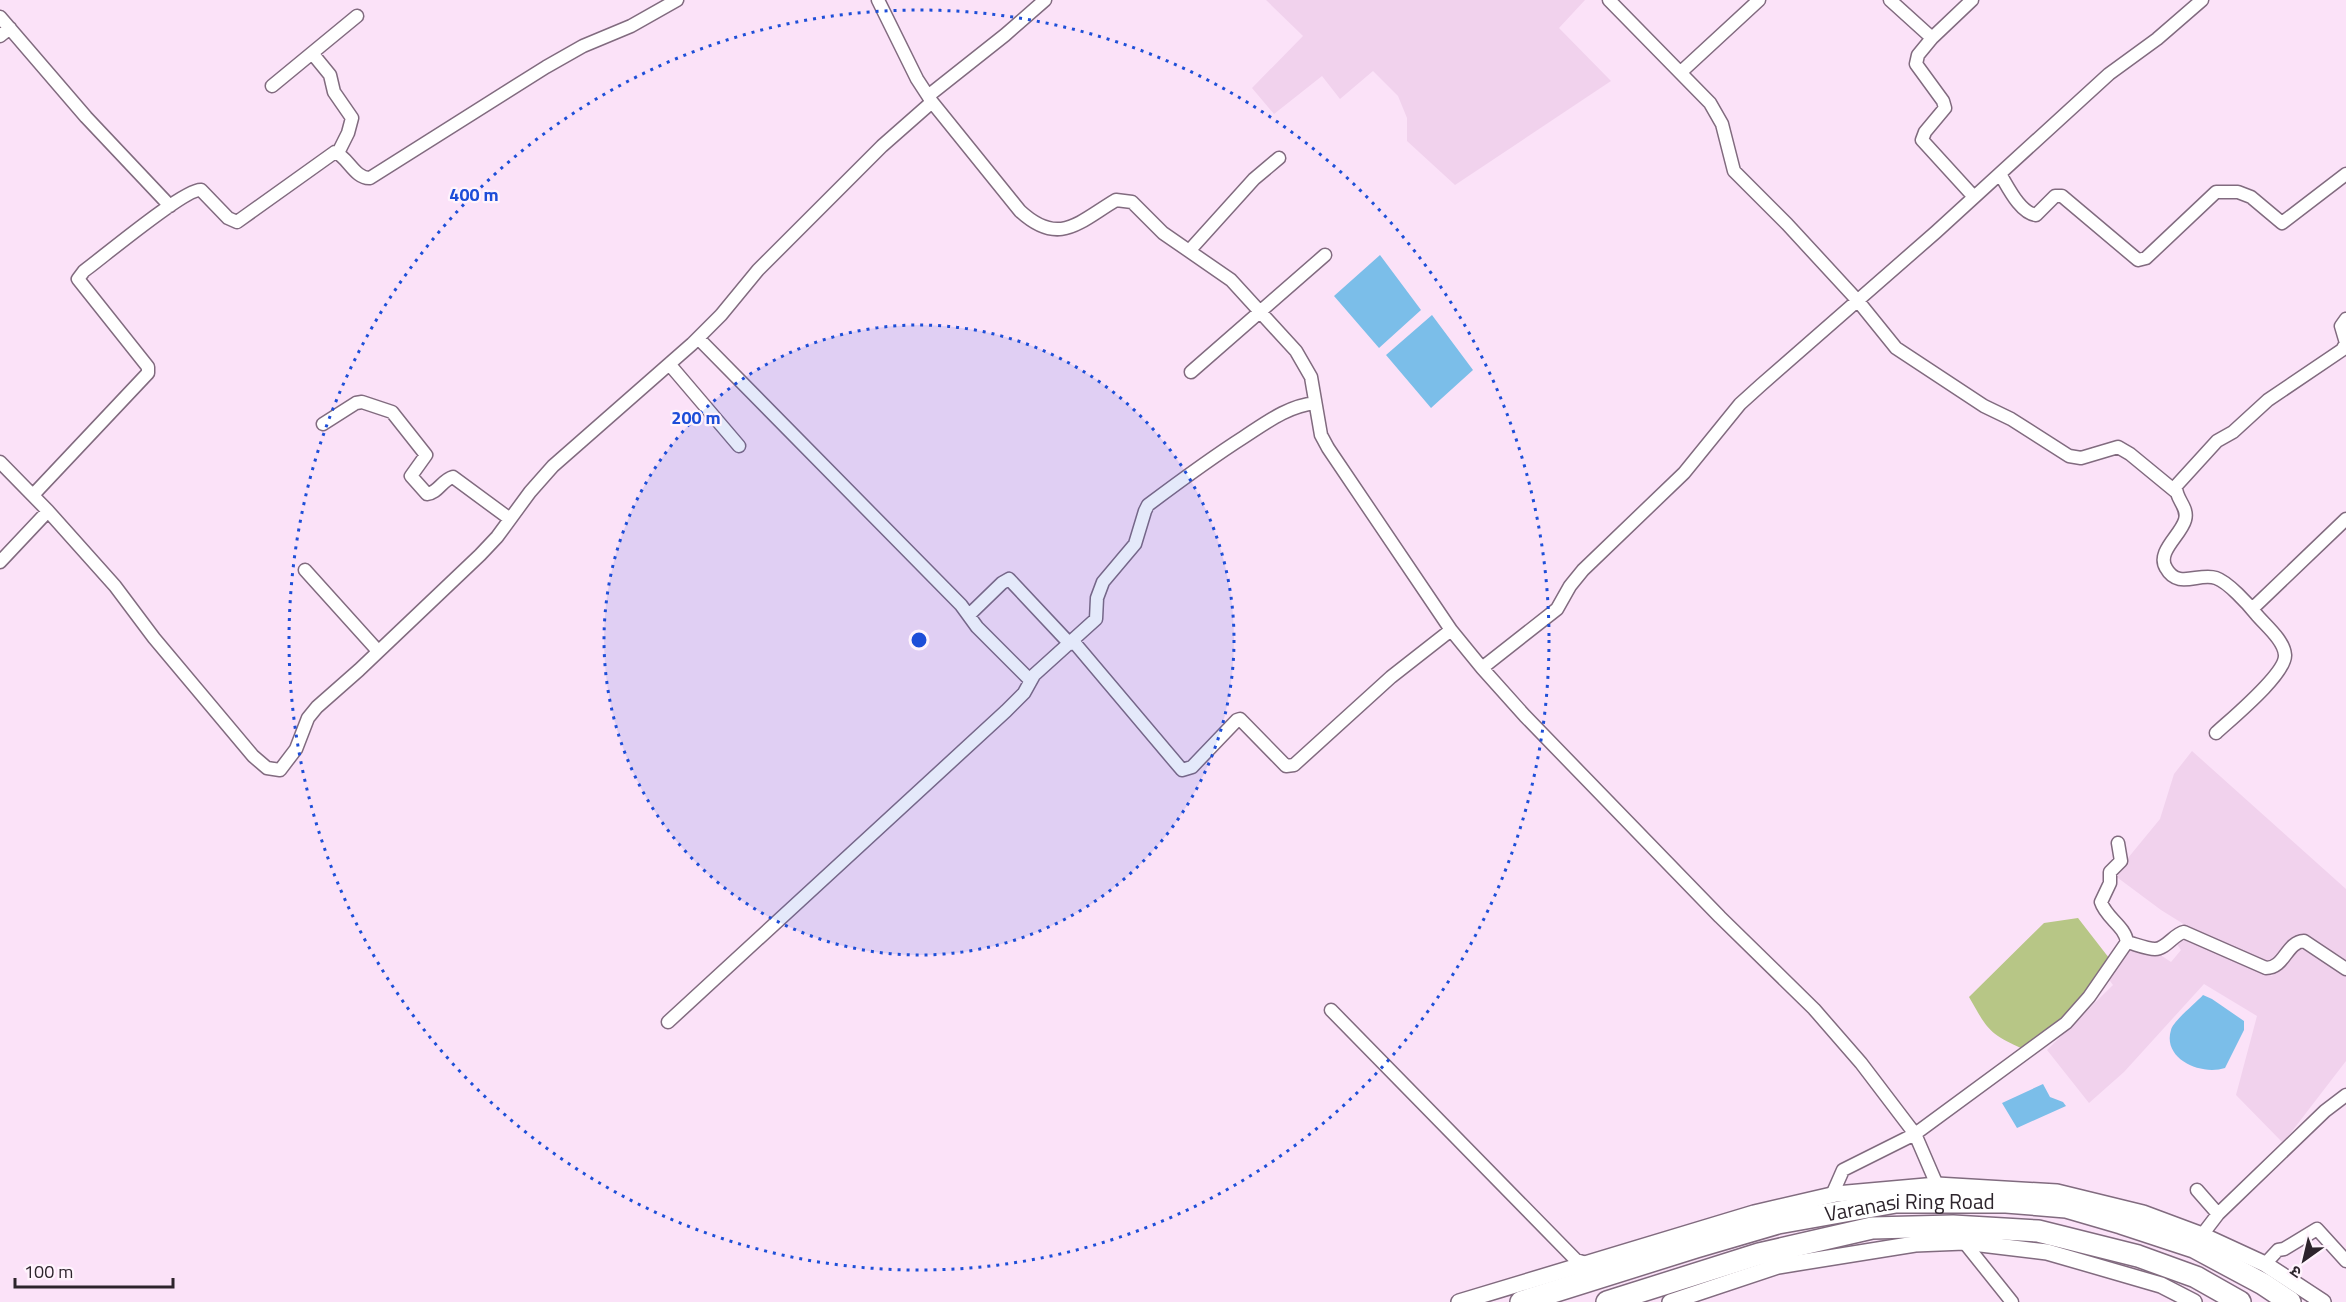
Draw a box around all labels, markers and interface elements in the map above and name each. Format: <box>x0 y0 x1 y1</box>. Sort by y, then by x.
text: 400 m <box>449 181 499 208</box>
text: 200 m <box>671 404 721 431</box>
centre of rings <box>909 630 929 650</box>
street label: Varanasi Ring Road <box>1822 1185 1995 1229</box>
north arrow <box>2274 1230 2334 1290</box>
scale bar <box>15 1251 172 1289</box>
text: 100 m <box>24 1258 73 1285</box>
text: उ <box>2284 1260 2306 1285</box>

